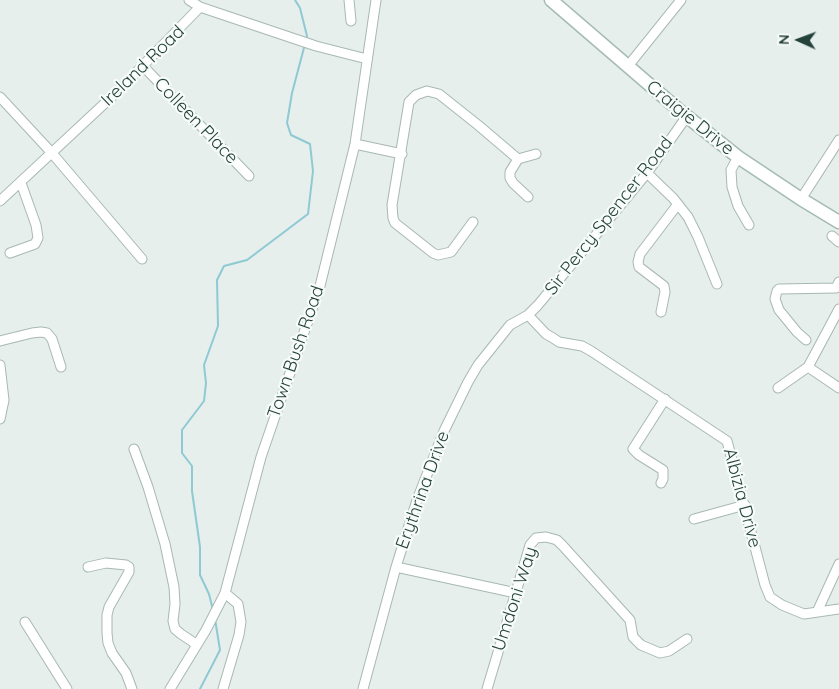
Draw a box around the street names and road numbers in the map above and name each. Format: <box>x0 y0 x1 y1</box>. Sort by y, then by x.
street label: Ireland Road <box>97 21 189 111</box>
street label: Colleen Place <box>149 73 243 169</box>
street label: Craigie Drive <box>642 76 738 160</box>
street label: Sir Percy Spencer Road <box>540 132 678 300</box>
street label: Town Bush Road <box>263 283 329 421</box>
street label: Erythrina Drive <box>392 428 454 552</box>
street label: Albizia Drive <box>718 446 766 550</box>
street label: Umdoni Way <box>488 544 542 654</box>

